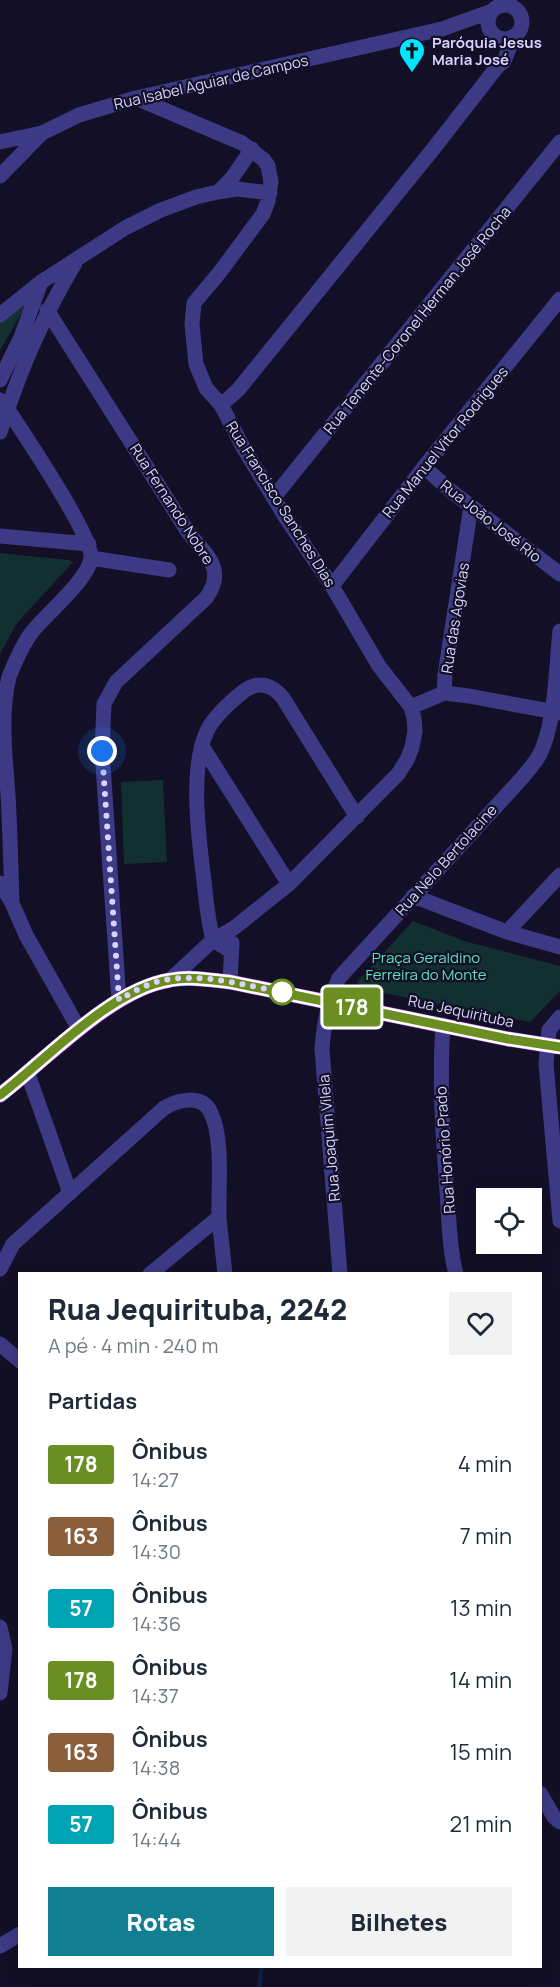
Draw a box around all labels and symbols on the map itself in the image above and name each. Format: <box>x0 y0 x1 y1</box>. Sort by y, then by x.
place label: Paróquia Jesus Maria José <box>432 32 542 70</box>
church icon: Paróquia Jesus Maria José <box>397 36 427 74</box>
street label: Rua Isabel Aguiar de Campos <box>112 49 310 115</box>
street label: Rua Tenente-Coronel Herman José Rocha <box>318 202 516 438</box>
street label: Rua Manuel Vitor Rodrigues <box>377 362 513 522</box>
street label: Rua Francisco Sanches Dias <box>221 417 341 591</box>
street label: Rua Fernando Nobre <box>125 440 219 569</box>
street label: Rua João José Rio <box>436 475 546 567</box>
street label: Rua das Agovias <box>436 561 474 675</box>
your location <box>87 736 117 766</box>
street label: Rua Nelo Bertolacine <box>390 800 502 920</box>
park label: Praça Geraldino Ferreira do Monte <box>365 947 487 985</box>
unlabelled marker <box>269 979 295 1005</box>
line badge: 178 <box>318 988 386 1026</box>
street label: Rua Jequirituba <box>406 990 516 1032</box>
street label: Rua Joaquim Vilela <box>313 1074 345 1202</box>
street label: Rua Honório Prado <box>430 1085 460 1214</box>

